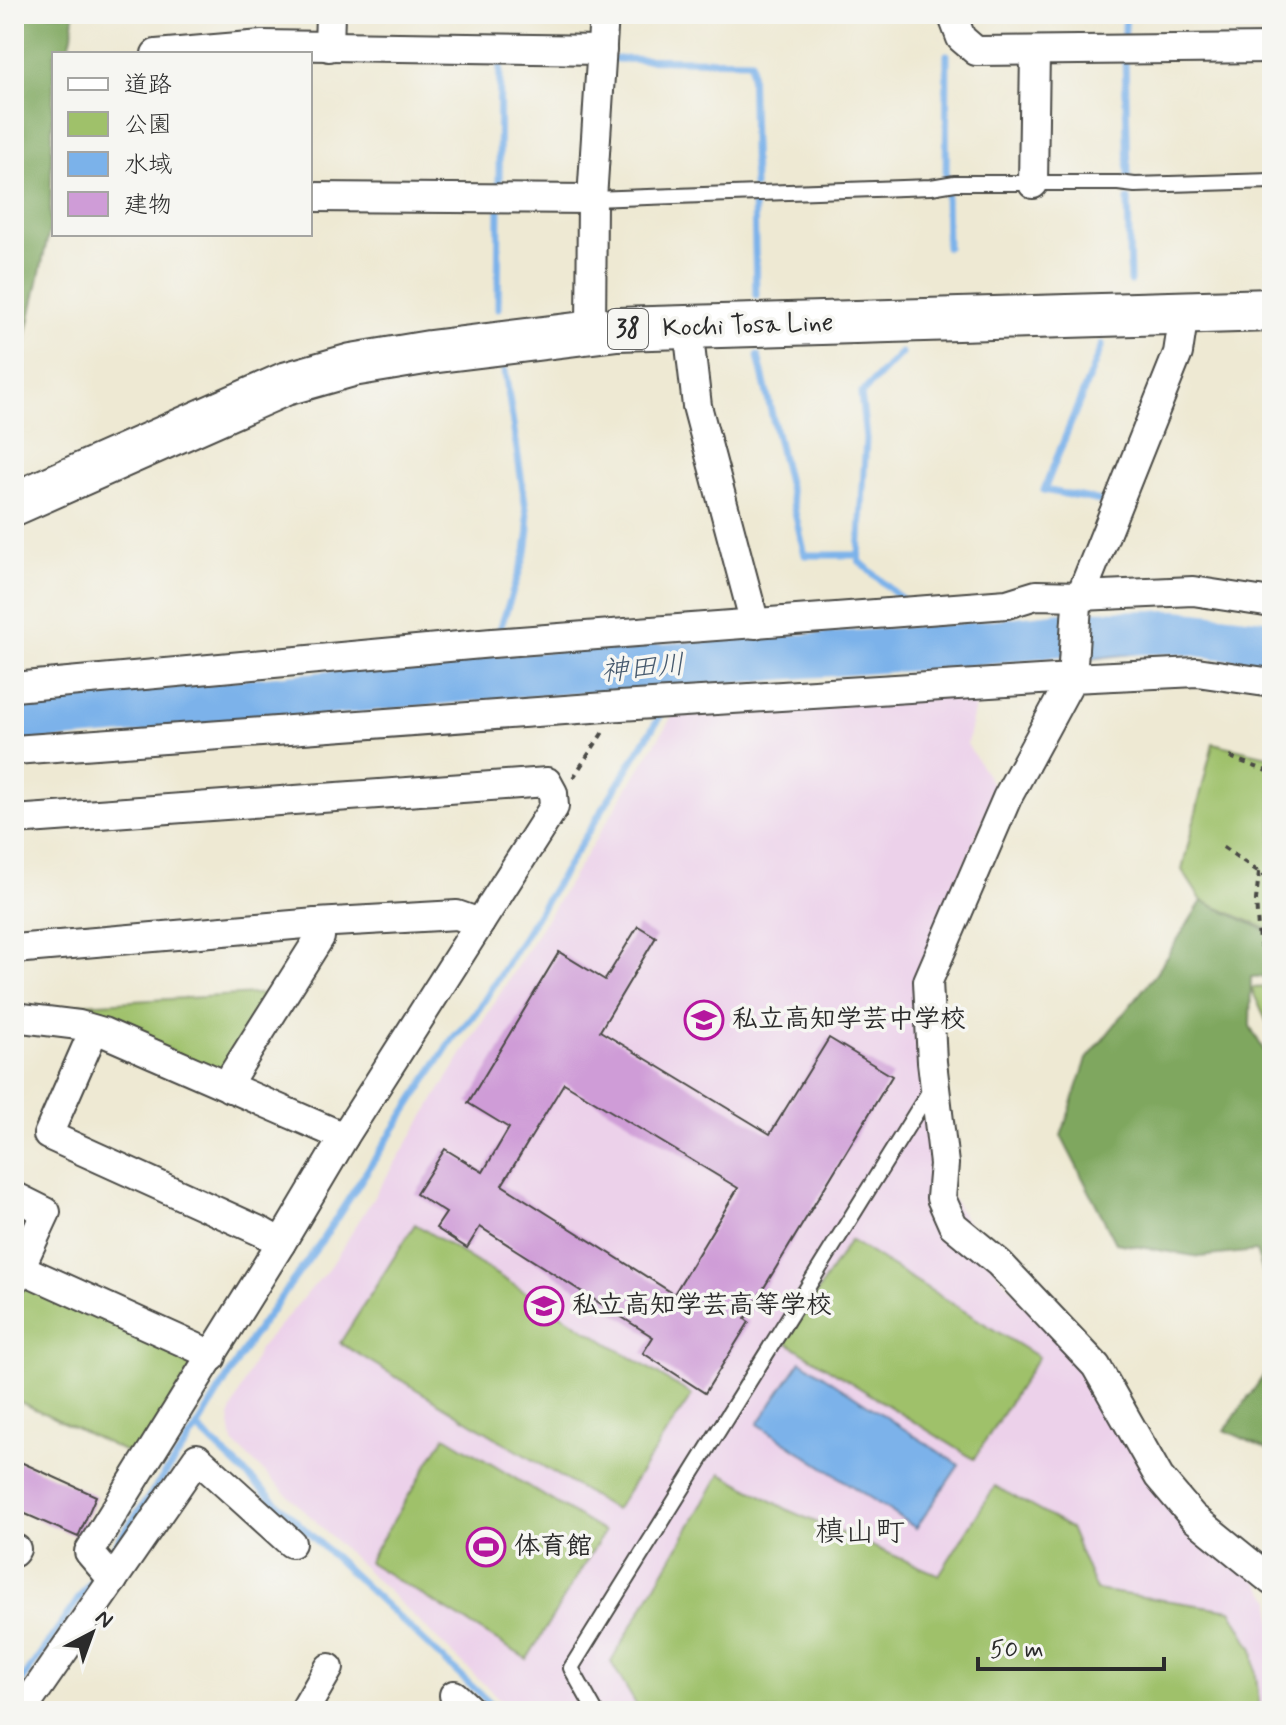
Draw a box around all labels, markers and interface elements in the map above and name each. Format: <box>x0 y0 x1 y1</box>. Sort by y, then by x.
legend <box>52 52 312 236</box>
text: 道路 <box>124 70 172 101</box>
text: 公園 <box>124 110 172 141</box>
text: 水域 <box>124 150 172 181</box>
text: 建物 <box>124 190 172 221</box>
street label: Kochi Tosa Line <box>662 306 834 346</box>
road number: 38 <box>608 309 648 349</box>
water label: 神田川 <box>600 647 686 691</box>
school or university icon: 私立高知学芸中学校 <box>683 999 725 1041</box>
place label: 私立高知学芸中学校 <box>732 1003 966 1037</box>
school or university icon: 私立高知学芸高等学校 <box>523 1285 565 1327</box>
place label: 私立高知学芸高等学校 <box>572 1289 832 1323</box>
district label: 槙山町 <box>815 1513 905 1552</box>
sports icon: 体育館 <box>465 1526 507 1568</box>
place label: 体育館 <box>514 1530 592 1564</box>
north arrow <box>52 1593 132 1673</box>
text: N <box>89 1604 119 1635</box>
scale bar <box>978 1621 1164 1671</box>
text: 50 m <box>990 1635 1044 1666</box>

